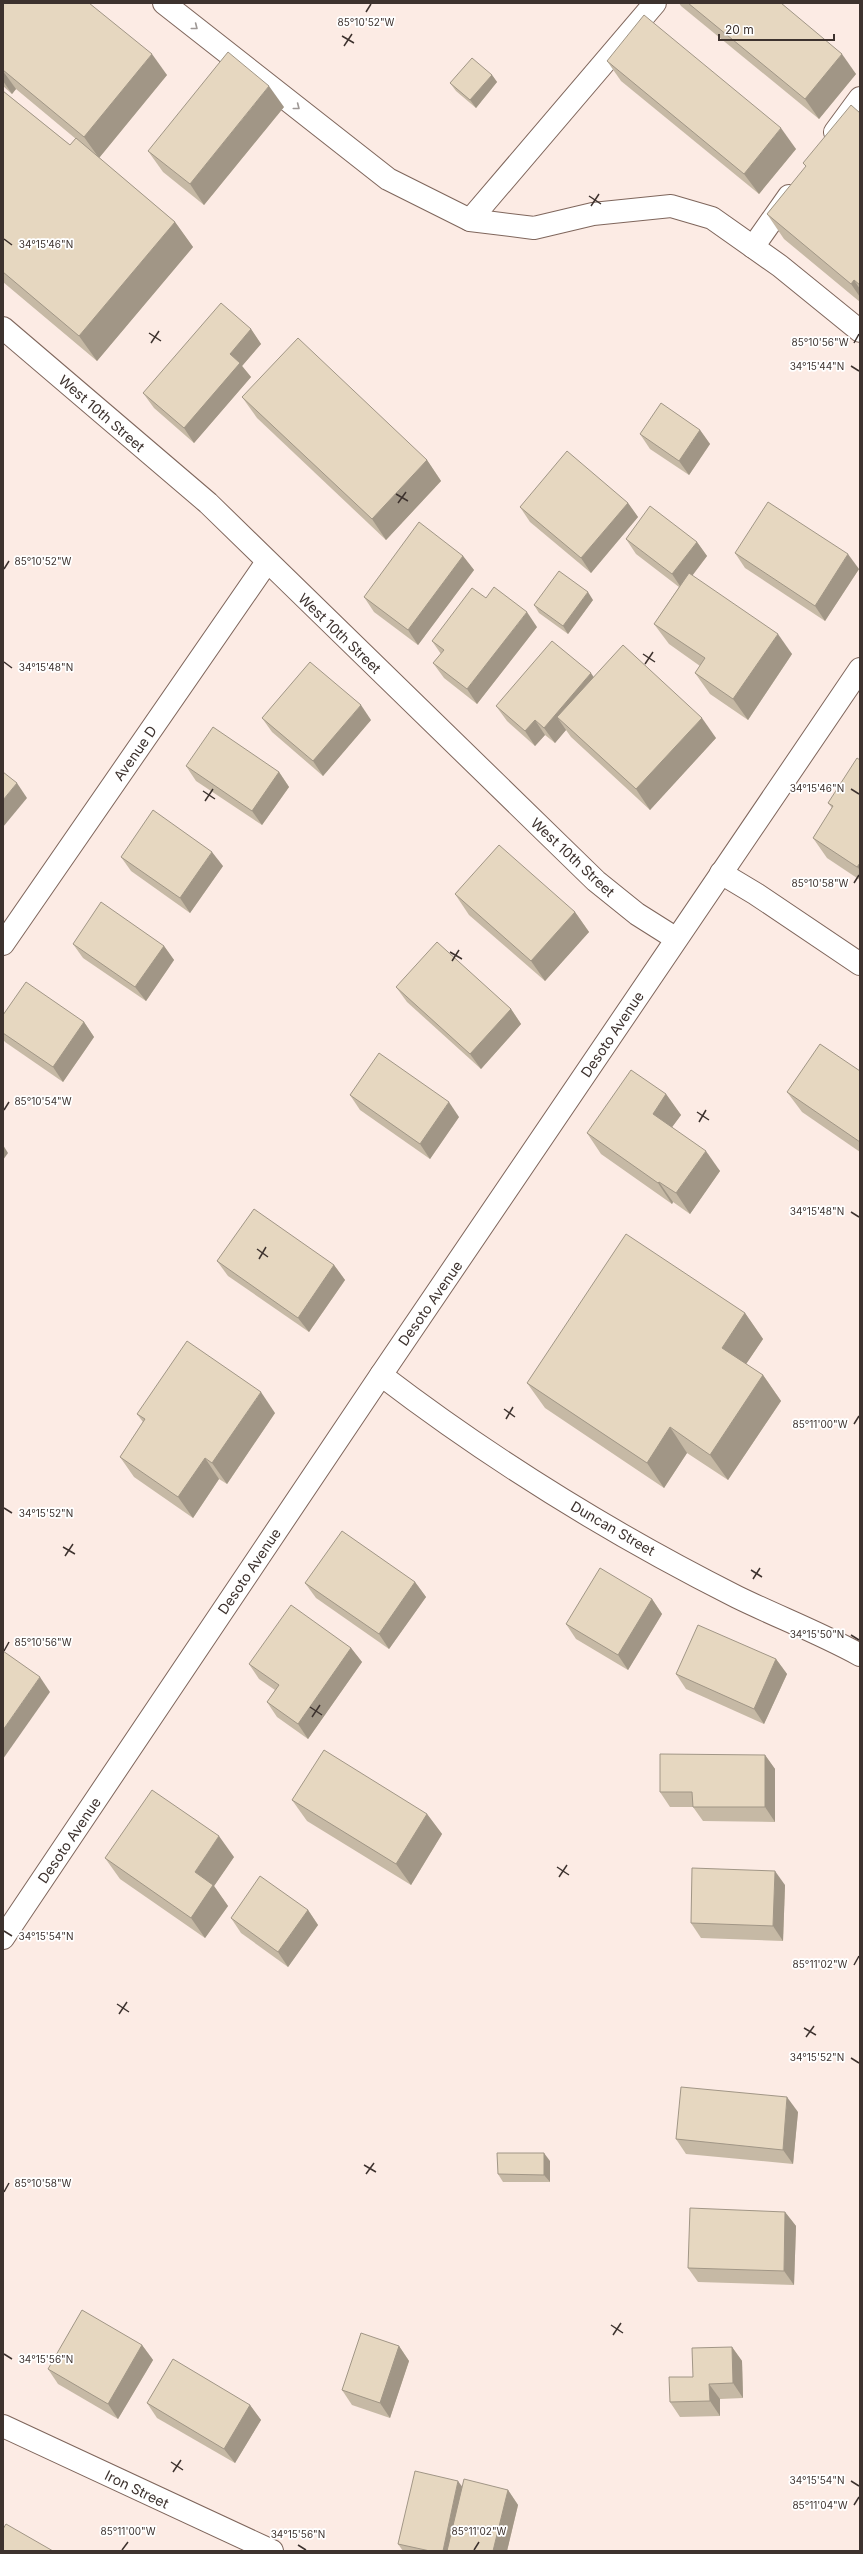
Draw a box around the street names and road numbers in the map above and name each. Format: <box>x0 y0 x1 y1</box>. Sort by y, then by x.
street label: West 10th Street <box>56 371 149 455</box>
street label: West 10th Street <box>295 589 385 677</box>
street label: Avenue D <box>110 722 160 784</box>
street label: West 10th Street <box>528 814 619 900</box>
street label: Desoto Avenue <box>577 988 647 1080</box>
street label: Desoto Avenue <box>394 1257 466 1349</box>
street label: Duncan Street <box>568 1497 658 1559</box>
street label: Desoto Avenue <box>214 1525 284 1617</box>
street label: Desoto Avenue <box>34 1794 104 1886</box>
street label: Iron Street <box>102 2466 172 2512</box>

